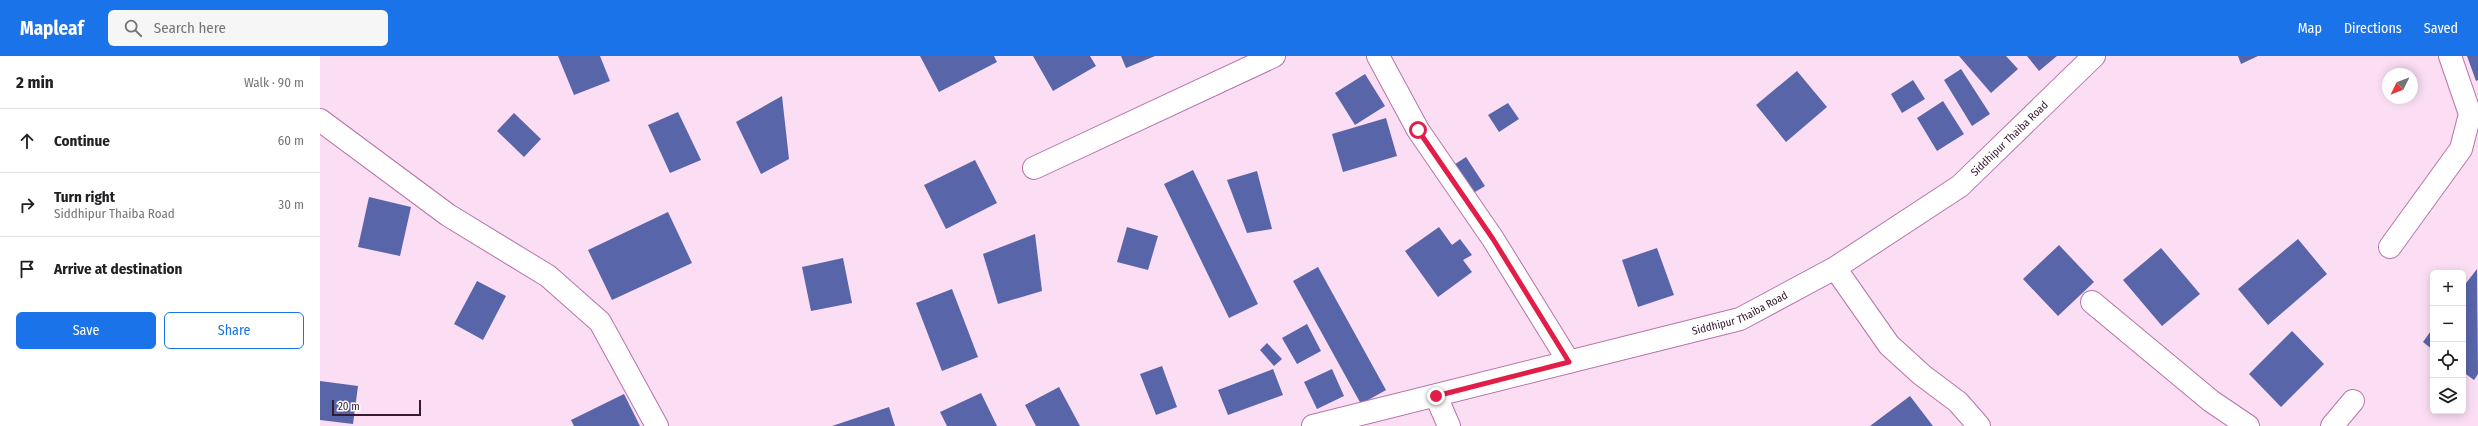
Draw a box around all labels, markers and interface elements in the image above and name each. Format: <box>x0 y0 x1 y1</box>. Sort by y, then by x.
search box <box>108 10 388 46</box>
text: Mapleaf <box>20 17 84 40</box>
icon: search <box>122 17 144 39</box>
text: Search here <box>154 19 226 37</box>
text: Map <box>2298 20 2322 37</box>
text: Directions <box>2344 20 2402 37</box>
text: Saved <box>2424 20 2458 37</box>
north arrow <box>2382 68 2418 104</box>
text: 2 min <box>16 72 54 93</box>
text: Walk · 90 m <box>244 75 304 90</box>
street label: Siddhipur Thaiba Road <box>1968 98 2050 179</box>
route start <box>1409 121 1427 139</box>
icon: ahead <box>16 130 38 152</box>
text: Continue <box>54 132 110 150</box>
text: 60 m <box>278 133 304 148</box>
text: Turn right <box>54 188 115 206</box>
icon: right <box>16 194 38 216</box>
text: 30 m <box>278 197 304 212</box>
text: Siddhipur Thaiba Road <box>54 206 175 221</box>
icon: arrive <box>16 258 38 280</box>
text: Arrive at destination <box>54 260 182 278</box>
map controls <box>2430 270 2466 414</box>
button: + <box>2430 270 2466 306</box>
street label: Siddhipur Thaiba Road <box>1691 288 1790 337</box>
button: − <box>2430 306 2466 342</box>
button: Save <box>16 312 156 349</box>
button: Share <box>164 312 304 349</box>
button: locate <box>2430 342 2466 378</box>
button: layers <box>2430 378 2466 414</box>
route end <box>1427 387 1445 405</box>
scale bar <box>332 398 421 417</box>
text: 20 m <box>338 400 360 413</box>

